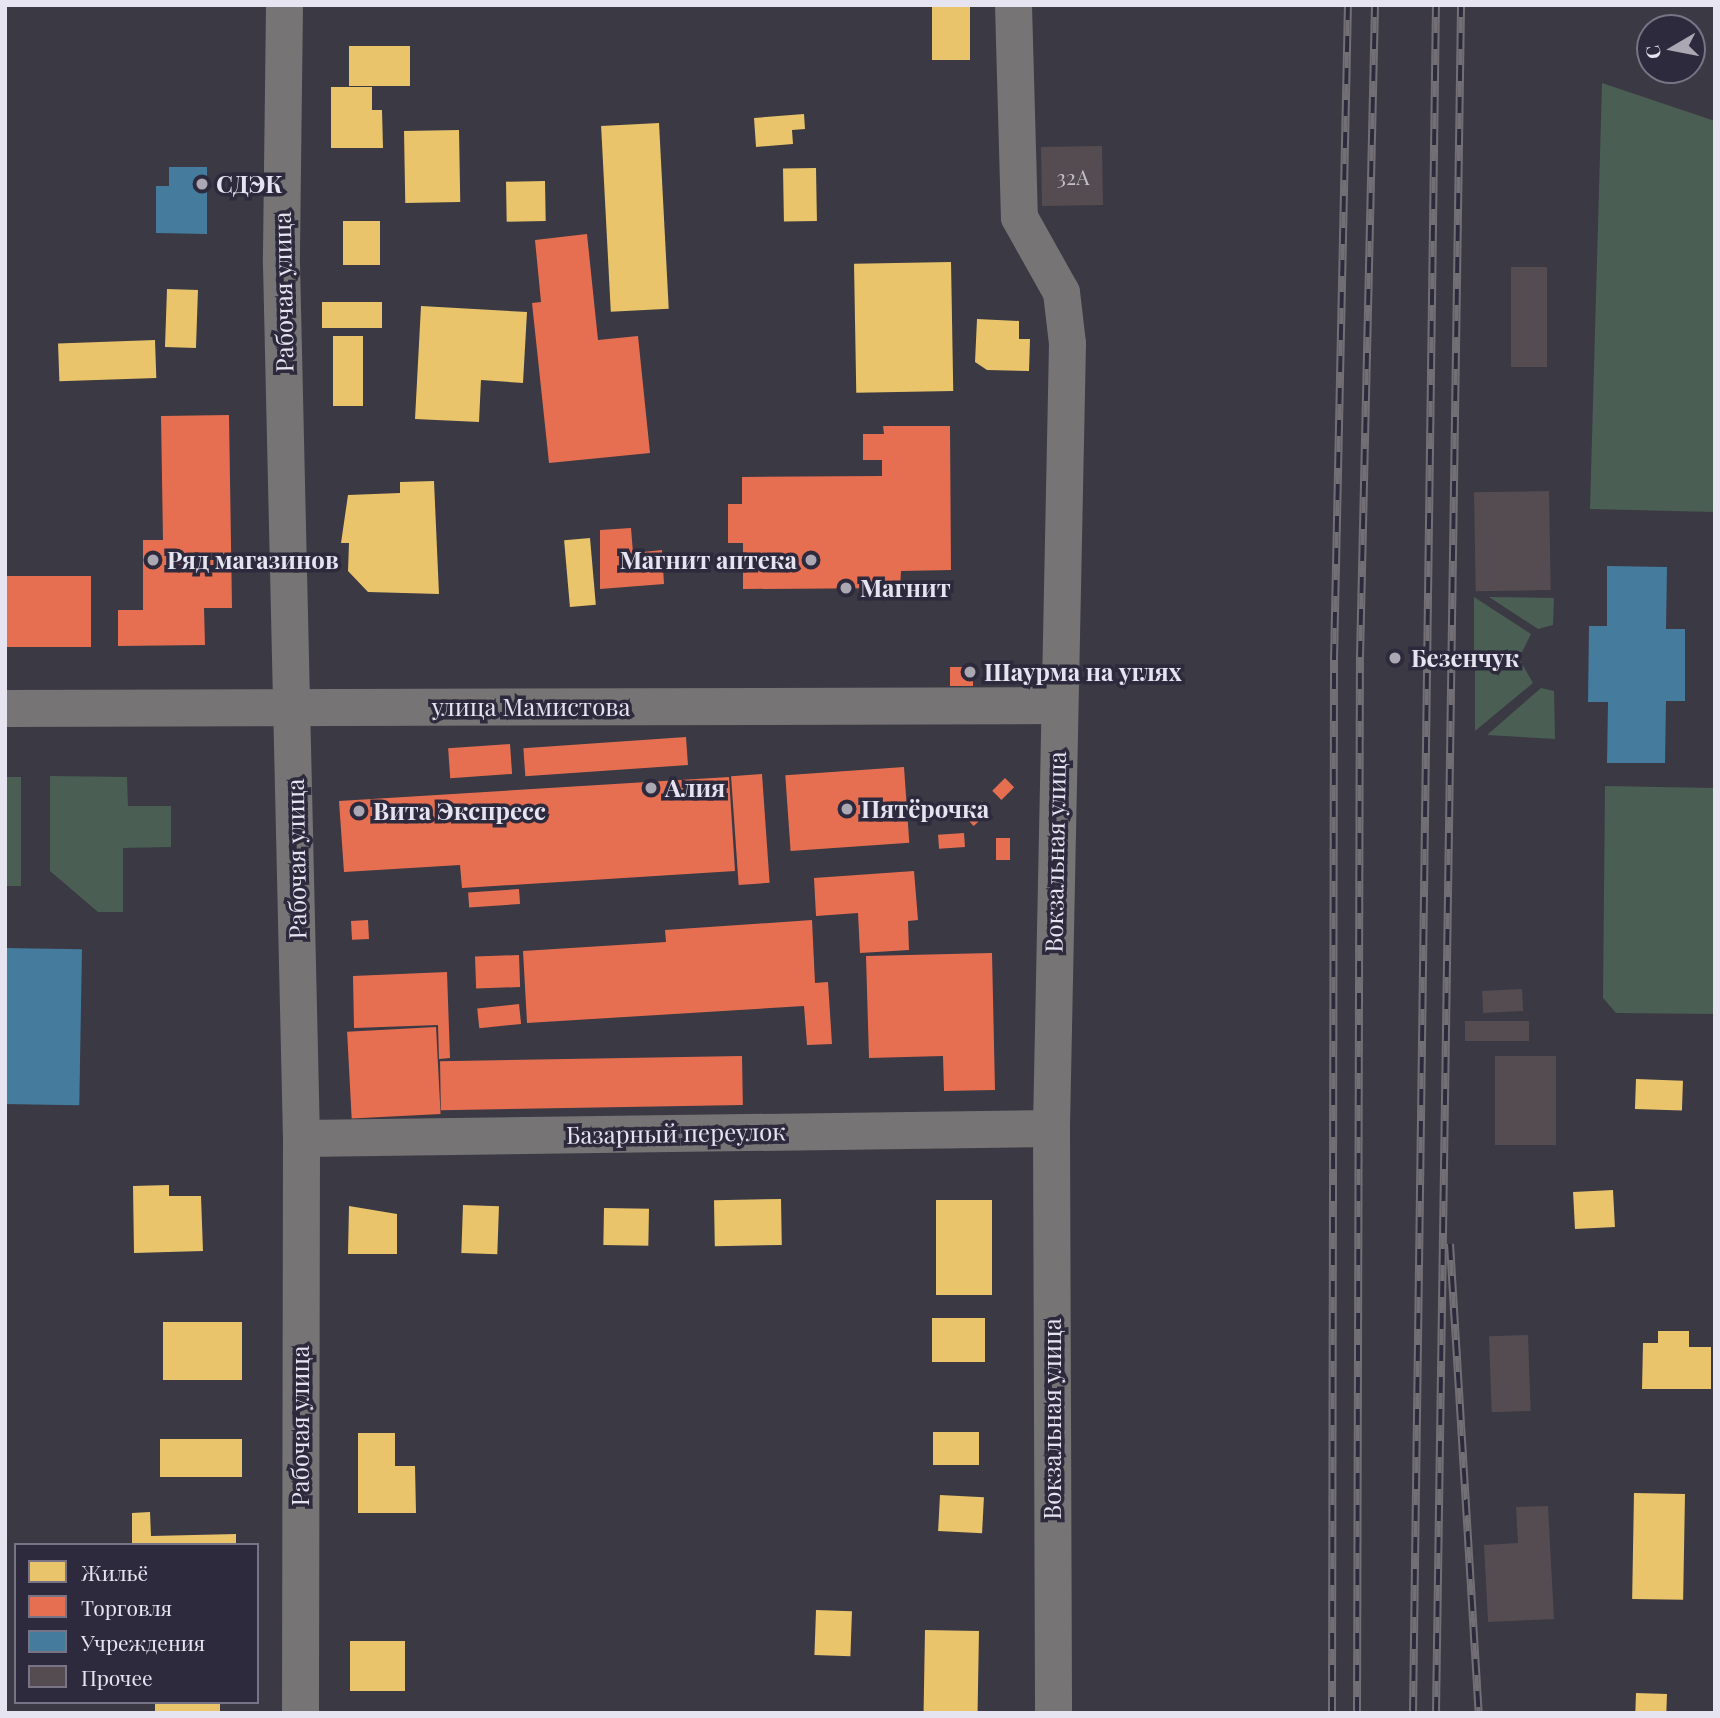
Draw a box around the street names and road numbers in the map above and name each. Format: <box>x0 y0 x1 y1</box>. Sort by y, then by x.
street label: Рабочая улица <box>267 211 299 373</box>
street label: улица Мамистова <box>432 693 630 721</box>
street label: Вокзальная улица <box>1039 751 1071 953</box>
street label: Рабочая улица <box>280 778 312 940</box>
street label: Базарный переулок <box>566 1117 786 1149</box>
street label: Вокзальная улица <box>1038 1318 1066 1520</box>
street label: Рабочая улица <box>286 1346 314 1506</box>

